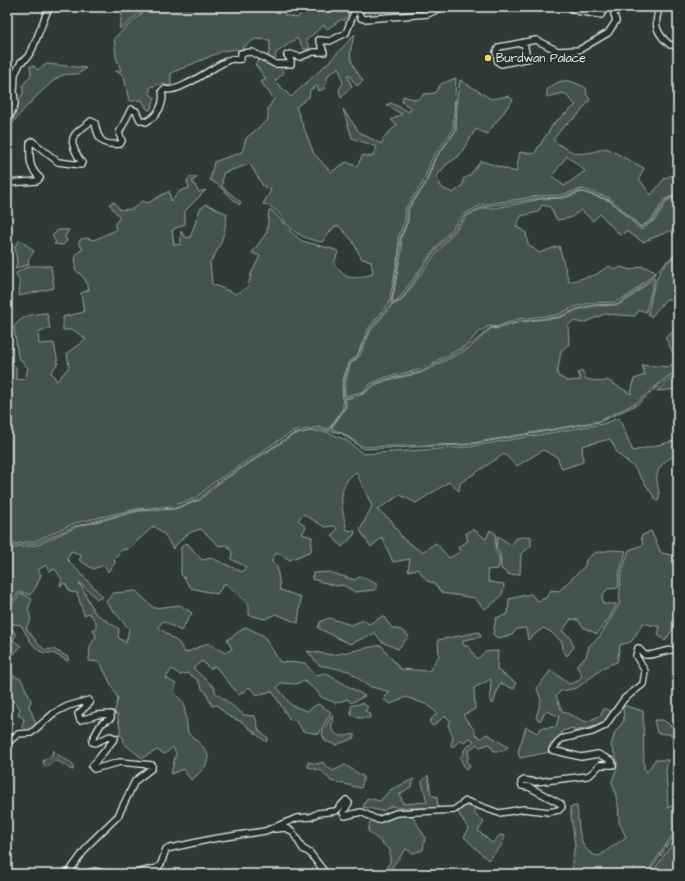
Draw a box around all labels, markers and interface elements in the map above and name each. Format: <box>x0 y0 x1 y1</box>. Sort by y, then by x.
place label: Burdwan Palace <box>496 50 586 67</box>
marker: Burdwan Palace <box>483 53 493 63</box>

